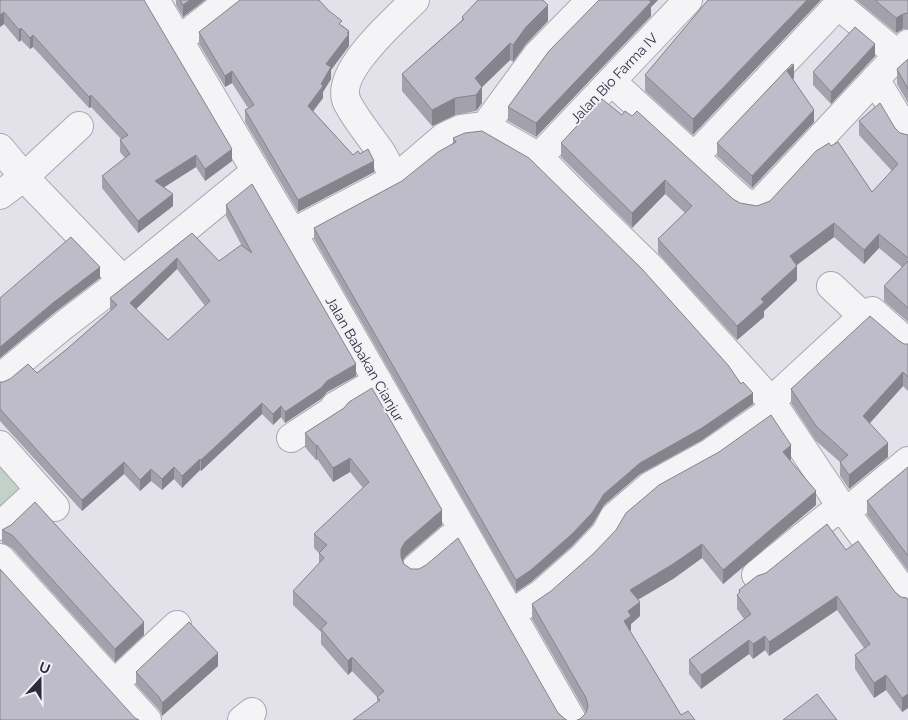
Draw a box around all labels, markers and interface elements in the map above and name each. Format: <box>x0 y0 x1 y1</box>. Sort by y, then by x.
street label: Jalan Bio Farma IV <box>567 29 661 126</box>
street label: Jalan Babakan Cianjur <box>323 293 408 425</box>
north arrow <box>15 655 65 705</box>
text: U <box>37 659 52 677</box>

